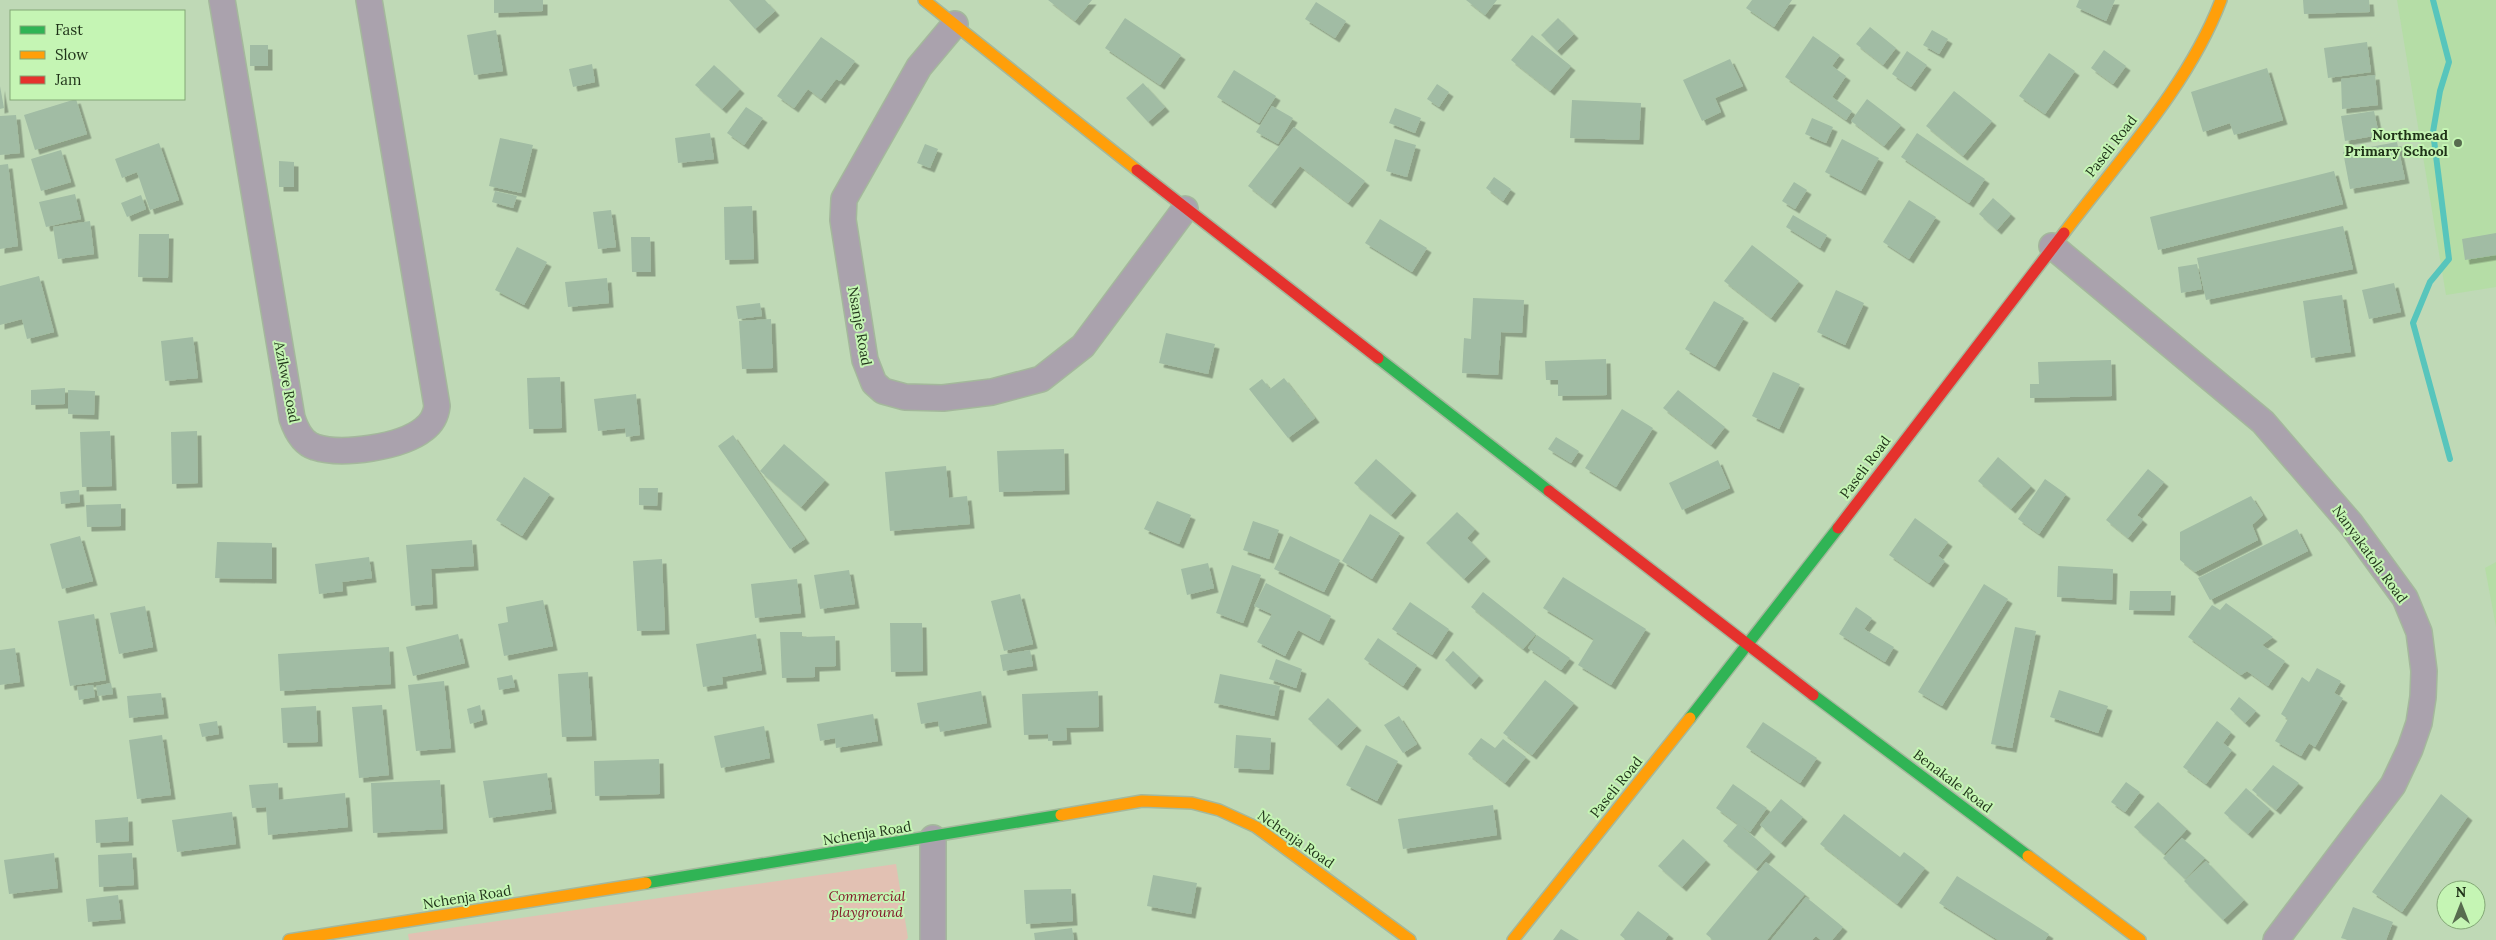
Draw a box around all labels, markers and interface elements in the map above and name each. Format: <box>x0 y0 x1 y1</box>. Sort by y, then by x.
legend <box>10 10 185 100</box>
text: Fast <box>55 20 83 39</box>
text: Slow <box>55 45 88 64</box>
text: Jam <box>54 70 82 89</box>
street label: Paseli Road <box>2081 111 2141 181</box>
place label: Northmead Primary School <box>2345 126 2449 160</box>
marker: Northmead Primary School <box>2452 137 2464 149</box>
street label: Nsanje Road <box>844 285 876 367</box>
street label: Azikwe Road <box>270 339 304 424</box>
street label: Paseli Road <box>1836 432 1894 502</box>
street label: Nanyakatola Road <box>2329 502 2411 606</box>
street label: Benakale Road <box>1910 745 1996 817</box>
street label: Paseli Road <box>1586 753 1646 821</box>
street label: Nchenja Road <box>1254 806 1338 872</box>
street label: Nchenja Road <box>821 817 913 849</box>
north arrow <box>2436 880 2486 930</box>
street label: Nchenja Road <box>421 881 513 913</box>
text: N <box>2456 883 2467 901</box>
park label: Commercial playground <box>828 887 906 921</box>

